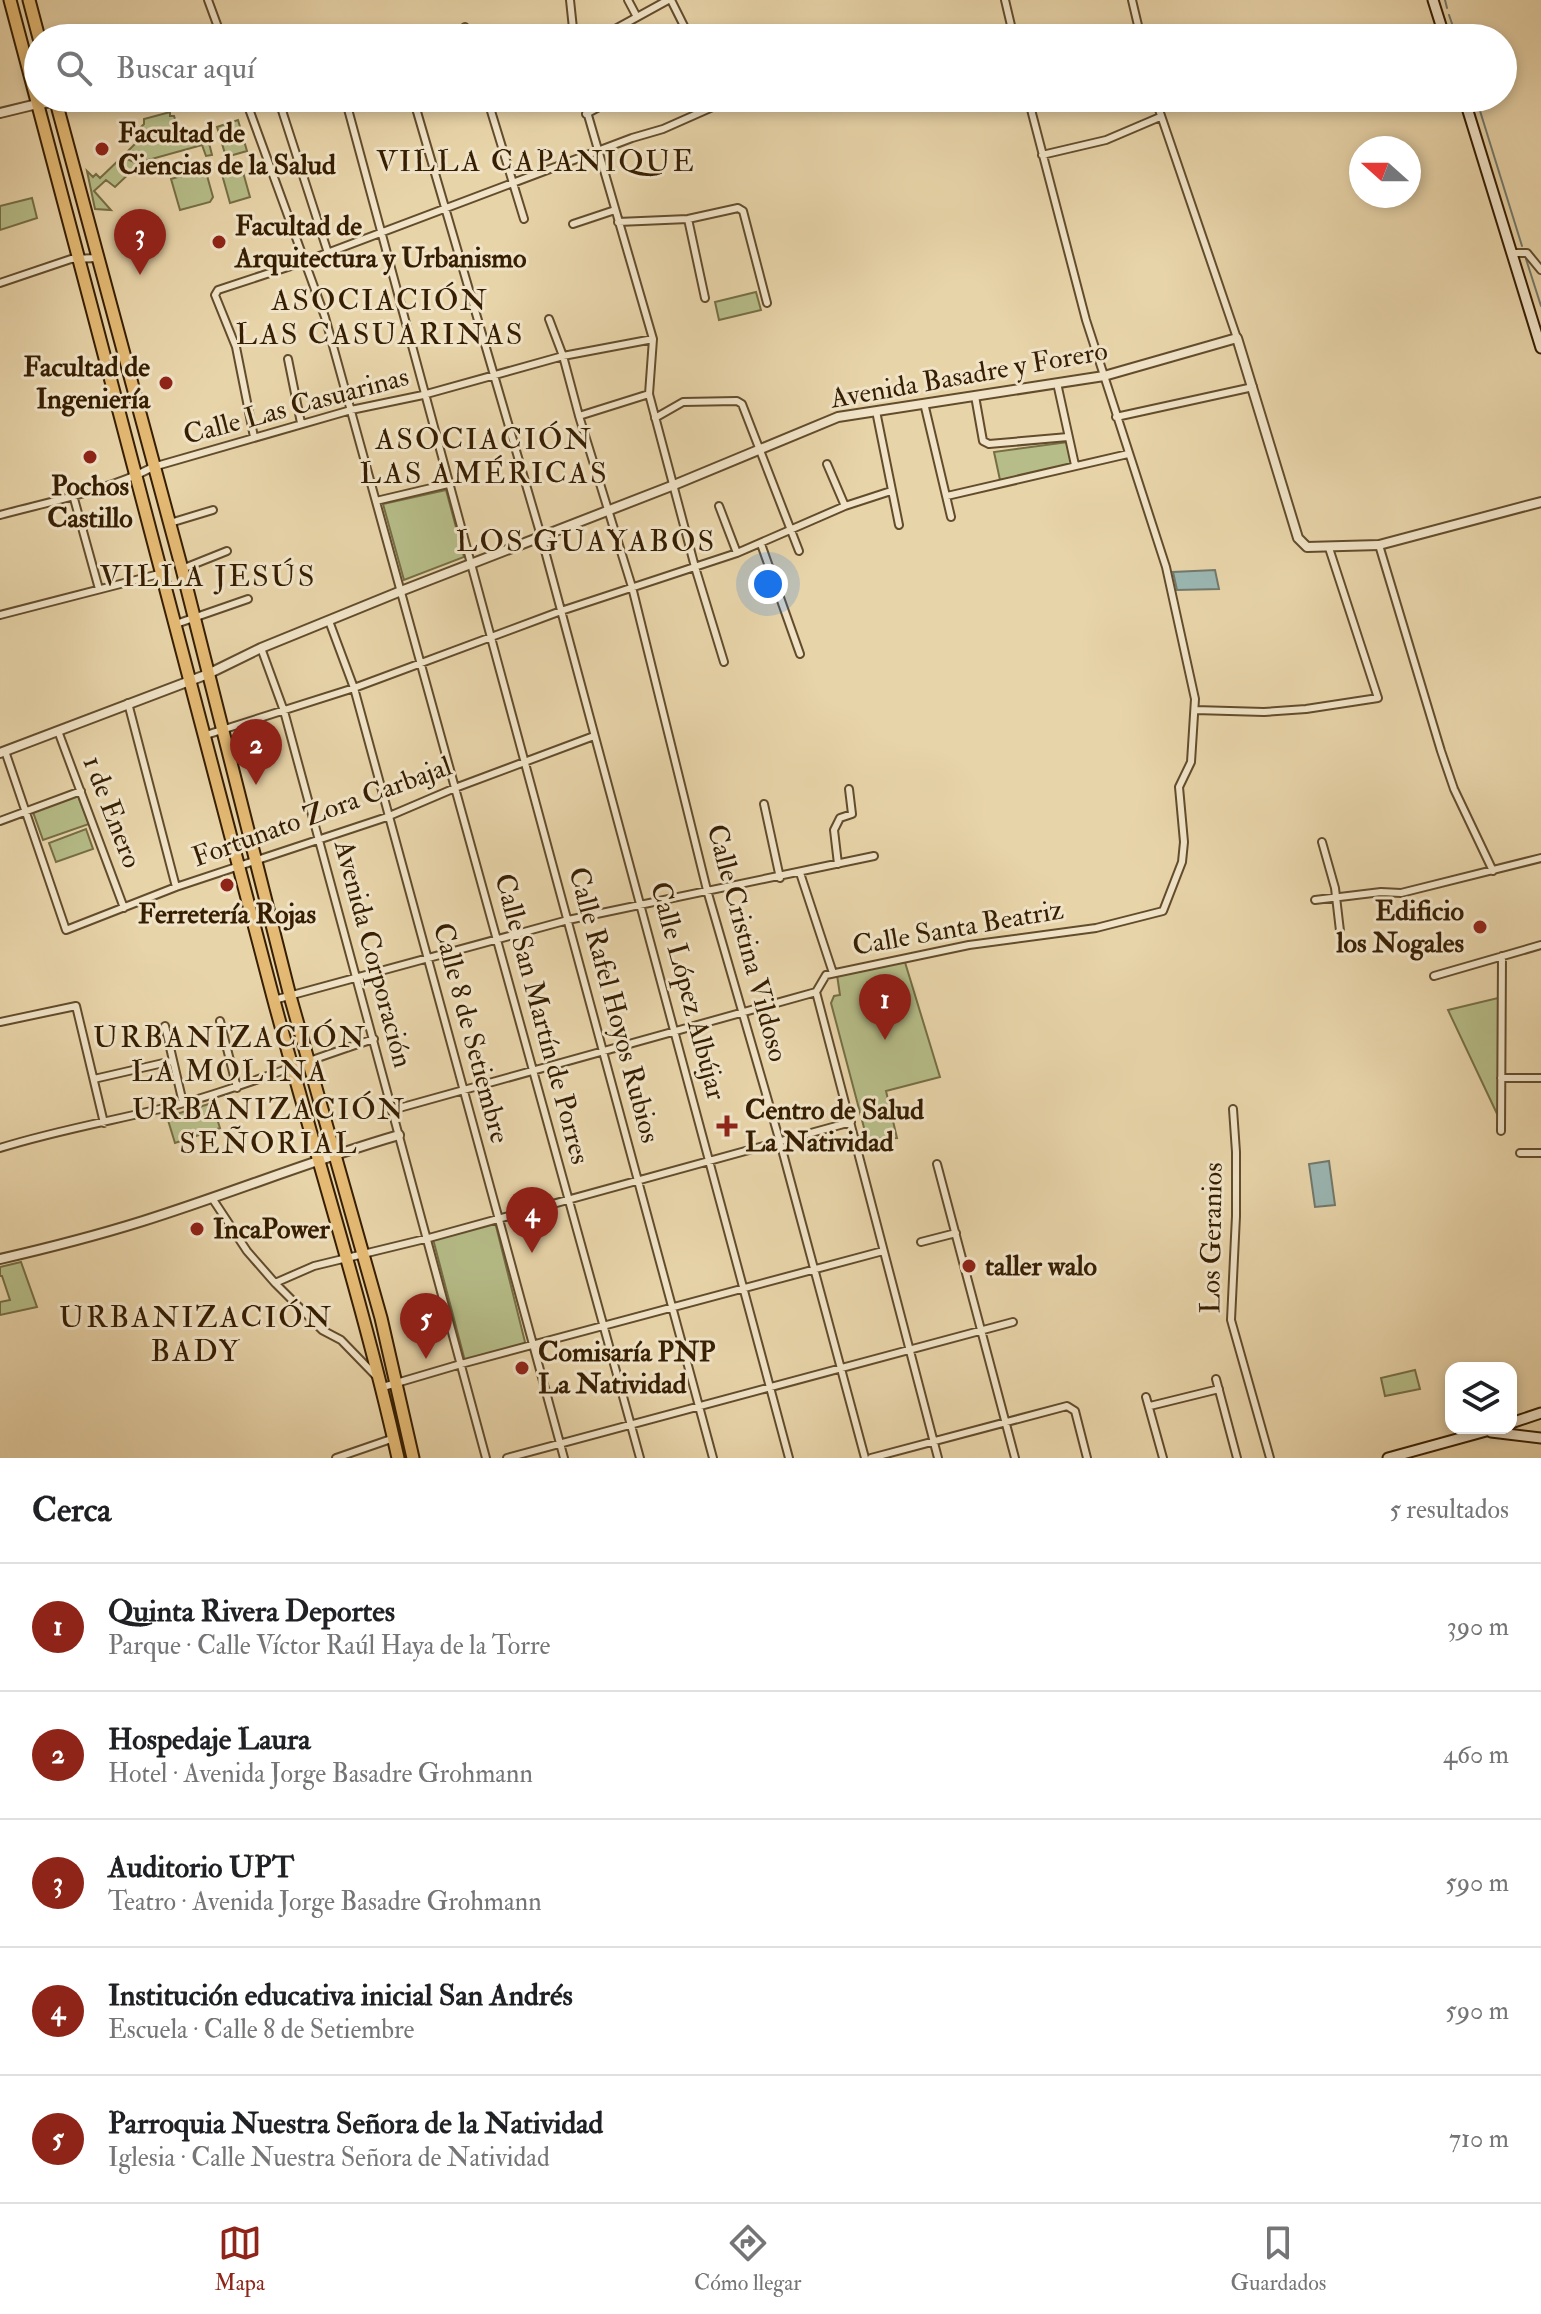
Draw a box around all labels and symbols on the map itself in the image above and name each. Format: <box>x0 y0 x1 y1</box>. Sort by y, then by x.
place label: Facultad de Ciencias de la Salud <box>118 116 336 183</box>
north arrow <box>1349 136 1421 208</box>
marker: Facultad de Ciencias de la Salud <box>93 140 111 158</box>
district label: VILLA CAPANIQUE <box>376 143 696 180</box>
pin: 3 <box>114 209 166 275</box>
place label: Facultad de Arquitectura y Urbanismo <box>234 209 527 276</box>
marker: Facultad de Arquitectura y Urbanismo <box>210 233 228 251</box>
district label: ASOCIACIÓN LAS CASUARINAS <box>235 281 525 353</box>
street label: Avenida Basadre y Forero <box>827 333 1110 417</box>
place label: Facultad de Ingeniería <box>23 350 151 417</box>
street label: Calle Las Casuarinas <box>179 359 413 453</box>
marker: Facultad de Ingeniería <box>157 374 175 392</box>
district label: ASOCIACIÓN LAS AMÉRICAS <box>359 420 609 492</box>
marker: Pochos Castillo <box>81 448 99 466</box>
place label: Pochos Castillo <box>47 469 133 536</box>
district label: LOS GUAYABOS <box>456 523 716 560</box>
district label: VILLA JESÚS <box>99 557 317 595</box>
your location <box>748 564 788 604</box>
pin: 2 <box>230 719 282 785</box>
street label: Fortunato Zora Carbajal <box>187 749 457 875</box>
street label: 1 de Enero <box>75 751 149 873</box>
street label: Calle Cristina Vildoso <box>698 820 796 1066</box>
street label: Avenida Corporación <box>326 835 420 1072</box>
street label: Calle Rafel Hoyos Rubios <box>560 863 668 1147</box>
street label: Calle San Martín de Porres <box>486 870 598 1168</box>
marker: Ferretería Rojas <box>218 876 236 894</box>
street label: Calle López Albújar <box>642 878 734 1104</box>
street label: Calle Santa Beatriz <box>850 892 1067 964</box>
place label: Edificio los Nogales <box>1335 894 1465 961</box>
place label: Ferretería Rojas <box>138 897 316 932</box>
marker: Edificio los Nogales <box>1471 918 1489 936</box>
street label: Calle 8 de Setiembre <box>425 919 517 1147</box>
pin: 1 <box>859 974 911 1040</box>
district label: URBANIZACIÓN LA MOLINA <box>93 1018 367 1090</box>
district label: URBANIZACIÓN SEÑORIAL <box>132 1090 406 1162</box>
place label: Centro de Salud La Natividad <box>745 1093 924 1160</box>
marker: Centro de Salud La Natividad <box>716 1115 738 1137</box>
street label: Los Geranios <box>1193 1162 1231 1314</box>
pin: 4 <box>506 1187 558 1253</box>
place label: IncaPower <box>213 1212 330 1247</box>
marker: IncaPower <box>188 1220 206 1238</box>
place label: taller walo <box>985 1249 1098 1284</box>
marker: taller walo <box>960 1257 978 1275</box>
pin: 5 <box>400 1293 452 1359</box>
district label: URBANIZACIÓN BADY <box>59 1298 333 1370</box>
place label: Comisaría PNP La Natividad <box>538 1335 716 1402</box>
marker: Comisaría PNP La Natividad <box>513 1359 531 1377</box>

